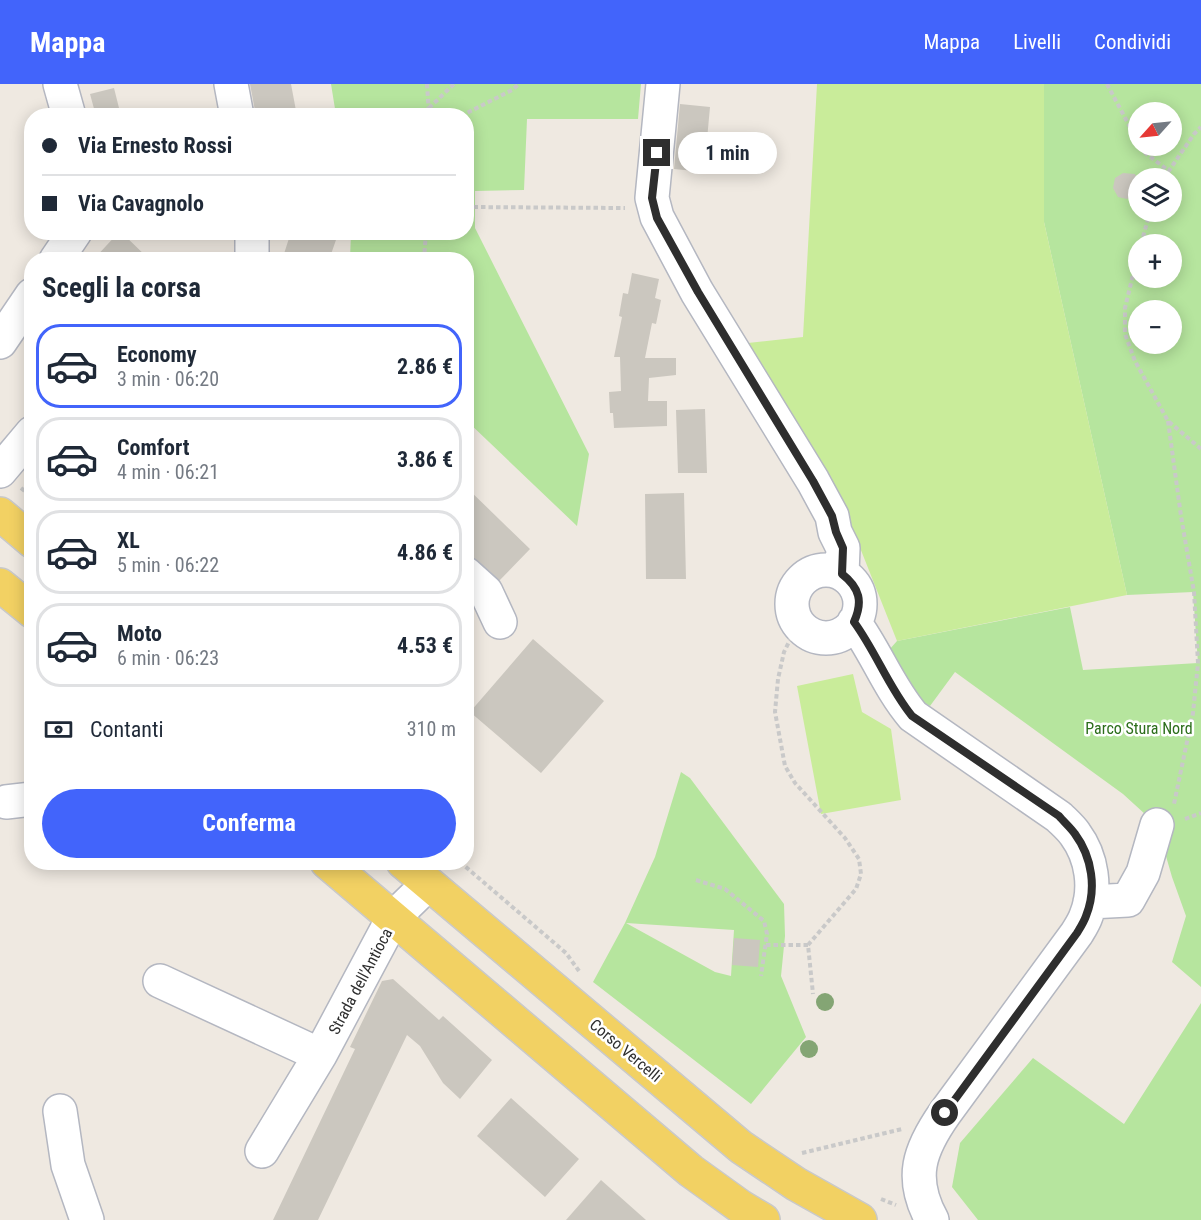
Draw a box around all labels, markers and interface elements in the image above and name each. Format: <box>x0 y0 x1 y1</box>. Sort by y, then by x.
text: Mappa <box>30 26 105 59</box>
text: Mappa <box>923 30 980 54</box>
text: Livelli <box>1013 30 1061 54</box>
text: Condividi <box>1094 30 1171 54</box>
north arrow <box>1128 102 1182 156</box>
map controls <box>1128 102 1182 354</box>
callout: 1 min <box>678 132 777 174</box>
text: Via Ernesto Rossi <box>78 133 232 158</box>
route end <box>643 139 670 166</box>
text: 1 min <box>705 141 750 165</box>
button: layers <box>1128 168 1182 222</box>
text: Via Cavagnolo <box>78 191 204 216</box>
button: + <box>1128 234 1182 288</box>
text: Scegli la corsa <box>42 272 201 304</box>
button: − <box>1128 300 1182 354</box>
icon: car <box>45 339 99 393</box>
text: Economy <box>117 342 197 367</box>
text: 2.86 € <box>397 354 453 379</box>
text: 3 min · 06:20 <box>117 367 219 391</box>
icon: car <box>45 432 99 486</box>
text: Comfort <box>117 435 190 460</box>
text: 3.86 € <box>397 447 453 472</box>
text: 4 min · 06:21 <box>117 460 219 484</box>
icon: car <box>45 525 99 579</box>
text: XL <box>117 528 140 553</box>
text: 4.86 € <box>397 540 453 565</box>
text: 5 min · 06:22 <box>117 553 219 577</box>
icon: car <box>45 618 99 672</box>
text: Moto <box>117 621 162 646</box>
text: 4.53 € <box>397 633 453 658</box>
text: 6 min · 06:23 <box>117 646 219 670</box>
icon: cash <box>42 713 75 746</box>
text: Contanti <box>90 717 163 742</box>
text: 310 m <box>407 717 456 741</box>
park label: Parco Stura Nord <box>1085 719 1193 738</box>
button: Conferma <box>42 789 456 858</box>
street label: Strada dell'Antioca <box>324 925 396 1038</box>
street label: Corso Vercelli <box>586 1015 665 1086</box>
route start <box>931 1099 958 1126</box>

